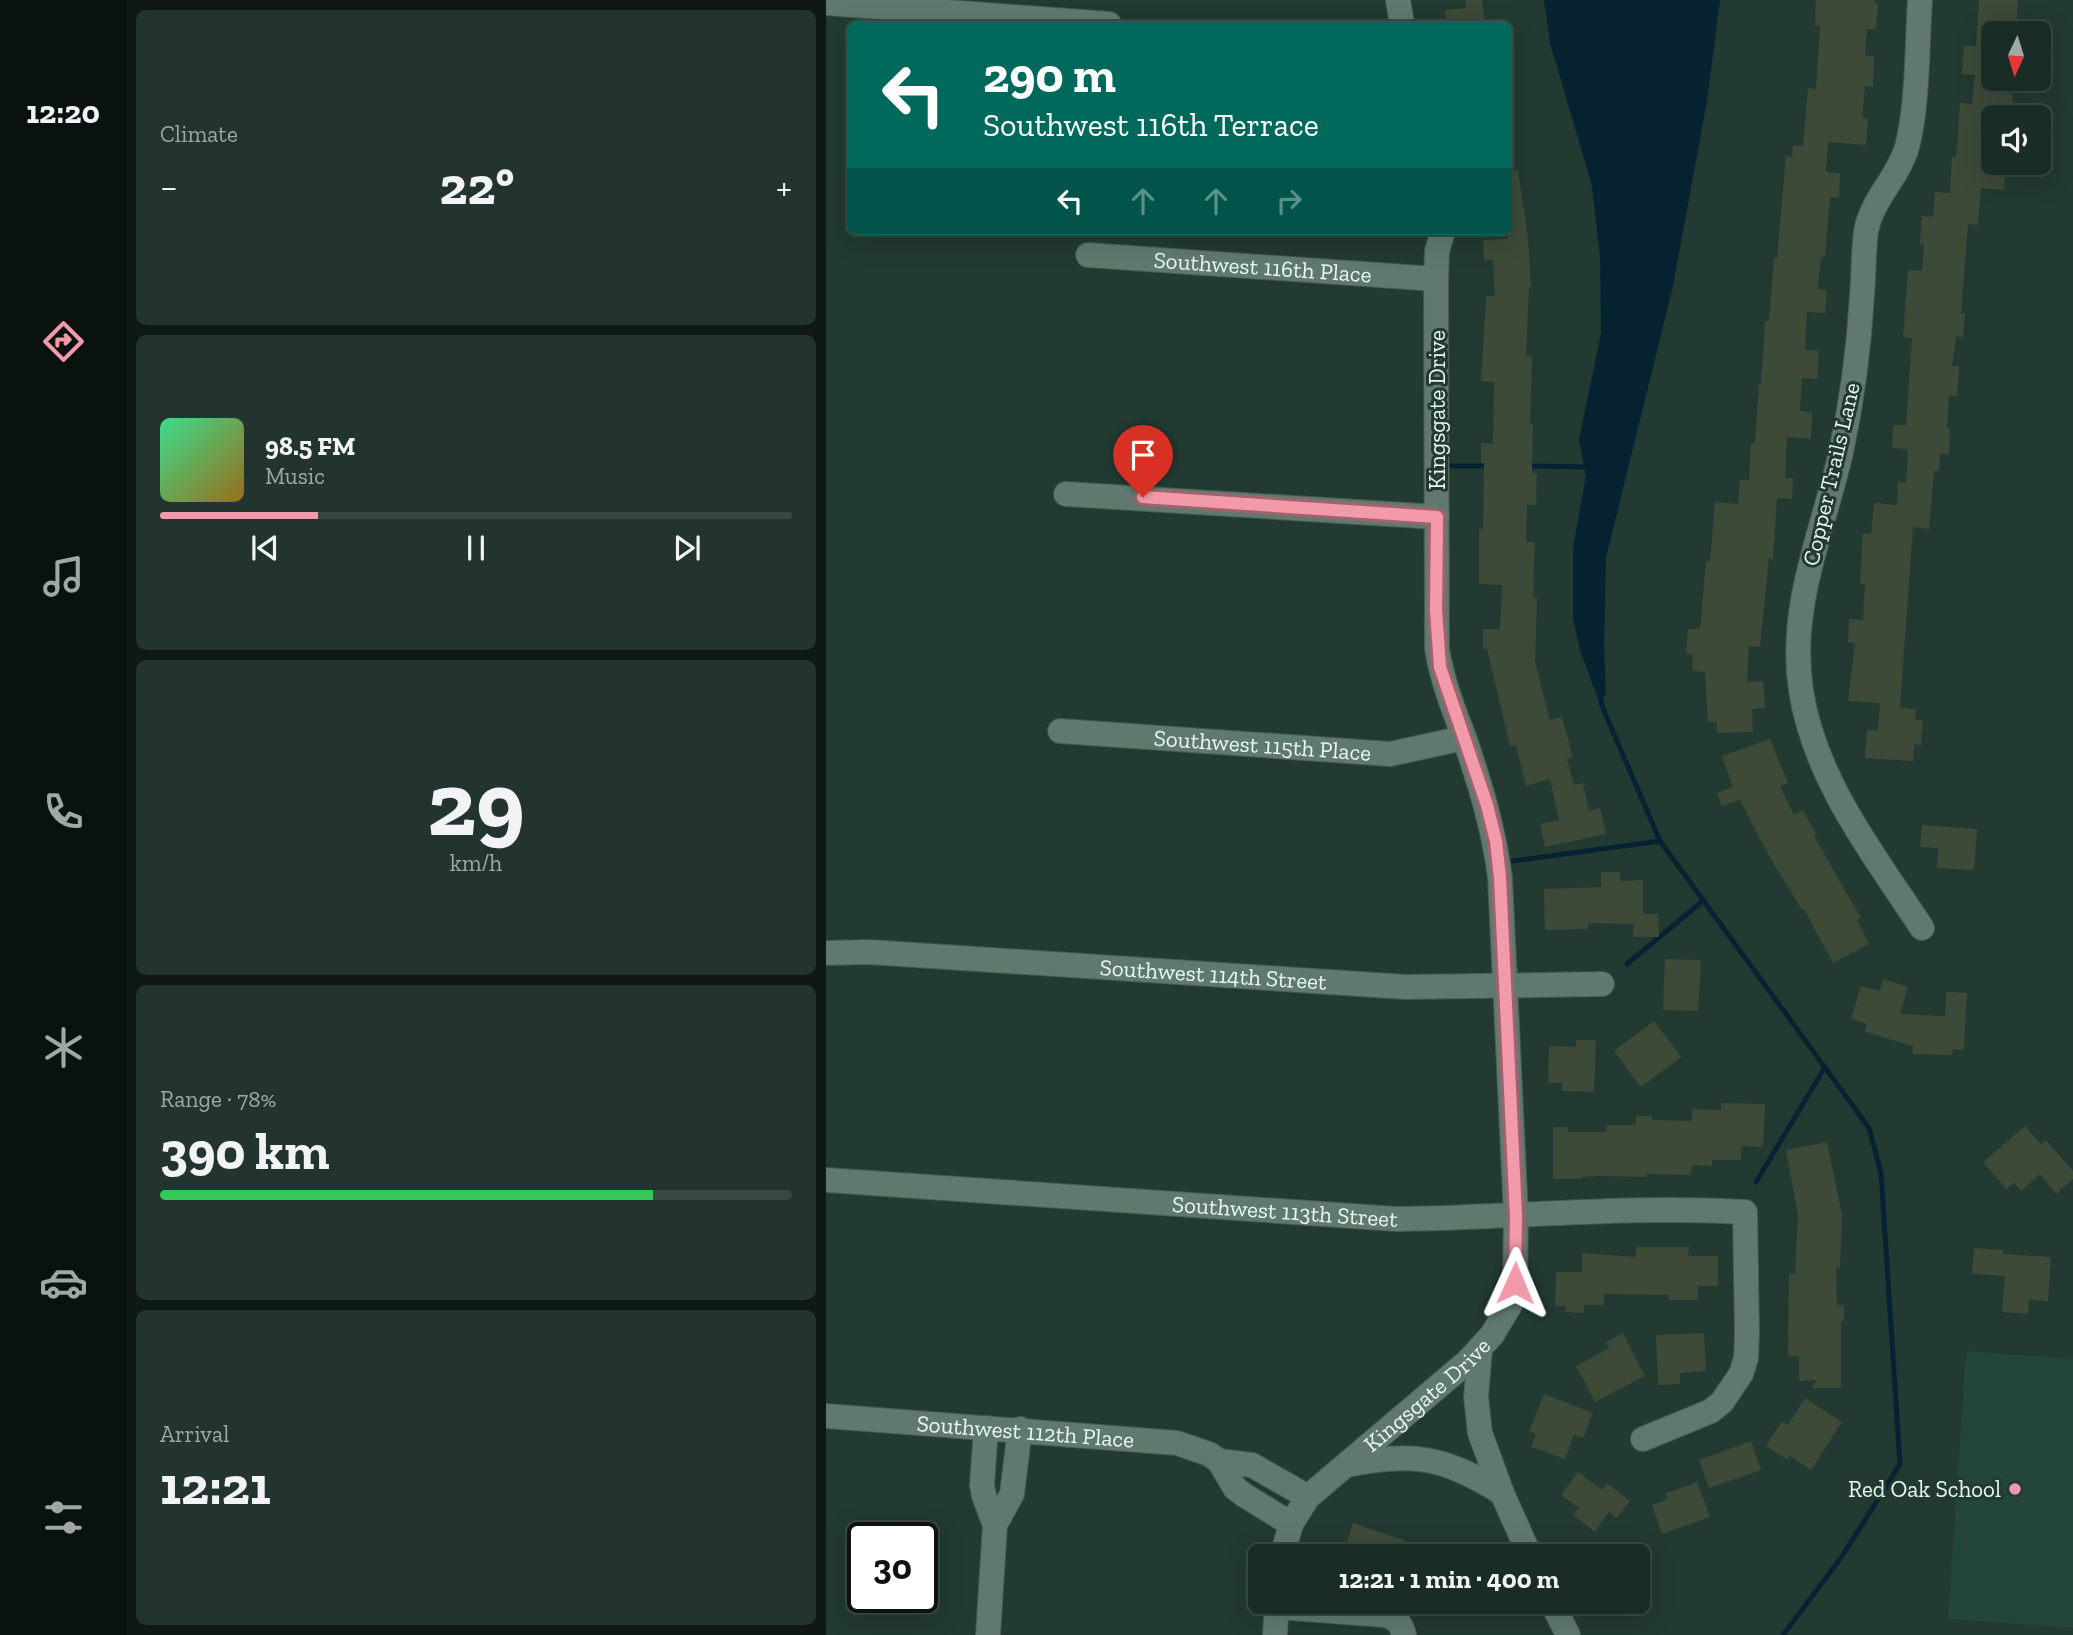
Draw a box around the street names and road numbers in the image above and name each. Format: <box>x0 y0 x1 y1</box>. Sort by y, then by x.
street label: Southwest 116th Place <box>1153 246 1372 289</box>
street label: Kingsgate Drive <box>1423 330 1451 490</box>
street label: Copper Trails Lane <box>1796 380 1866 568</box>
street label: Southwest 115th Place <box>1153 724 1372 767</box>
street label: Southwest 114th Street <box>1099 953 1328 996</box>
street label: Southwest 113th Street <box>1171 1190 1399 1233</box>
street label: Kingsgate Drive <box>1358 1332 1496 1458</box>
street label: Southwest 112th Place <box>916 1409 1135 1454</box>

